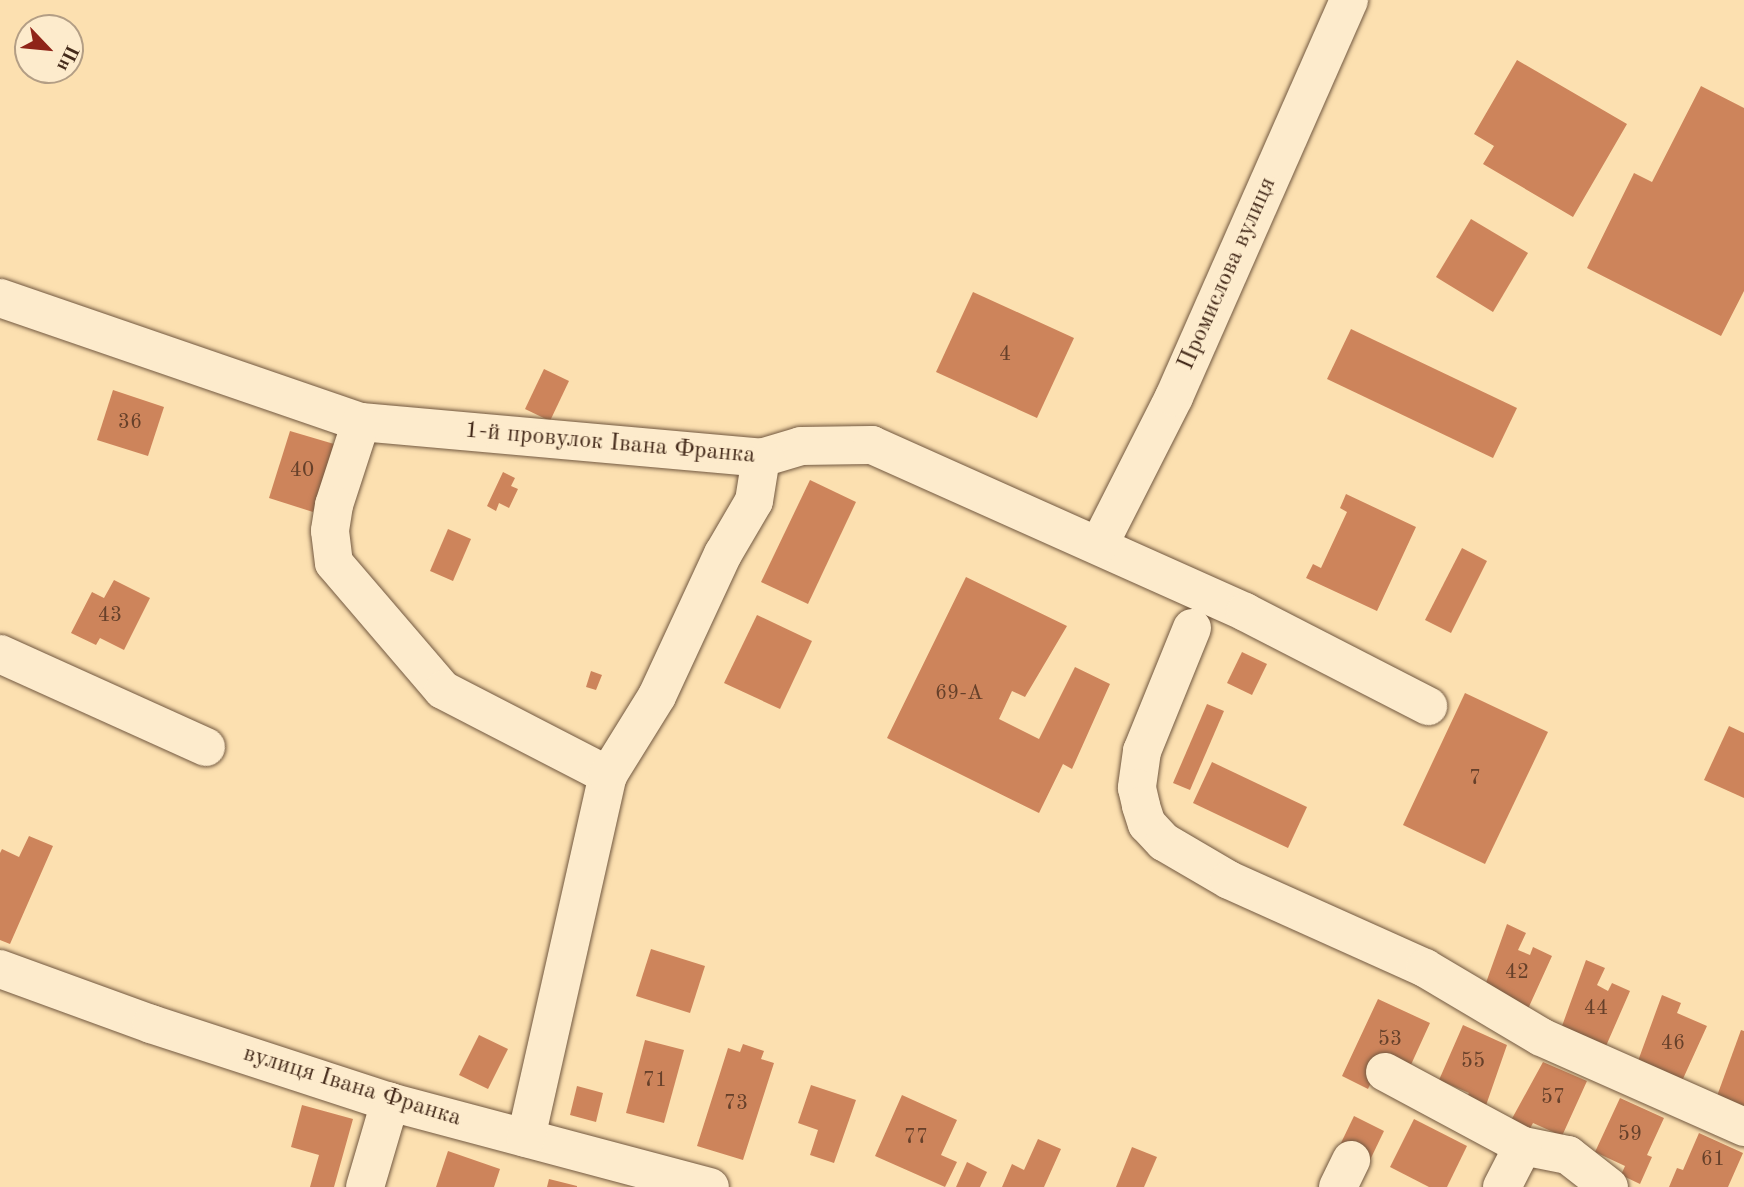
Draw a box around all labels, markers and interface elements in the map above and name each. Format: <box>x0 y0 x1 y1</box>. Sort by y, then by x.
north arrow <box>14 14 84 84</box>
text: Пн <box>52 42 81 73</box>
street label: Промислова вулиця <box>1173 173 1283 375</box>
house number: 4 <box>999 342 1011 368</box>
house number: 36 <box>118 410 142 436</box>
street label: 1-й провулок Івана Франка <box>463 417 757 471</box>
house number: 40 <box>290 458 314 484</box>
house number: 43 <box>98 603 122 629</box>
house number: 69-А <box>935 681 983 707</box>
house number: 7 <box>1469 766 1481 792</box>
house number: 42 <box>1505 960 1529 986</box>
house number: 44 <box>1584 996 1608 1022</box>
house number: 53 <box>1378 1027 1402 1053</box>
house number: 46 <box>1661 1031 1685 1057</box>
street label: вулиця Івана Франка <box>240 1040 464 1134</box>
house number: 55 <box>1461 1049 1485 1075</box>
house number: 71 <box>643 1068 667 1094</box>
house number: 57 <box>1541 1085 1565 1111</box>
house number: 73 <box>724 1091 748 1117</box>
house number: 59 <box>1618 1122 1642 1148</box>
house number: 77 <box>904 1125 928 1151</box>
house number: 61 <box>1701 1147 1725 1173</box>

